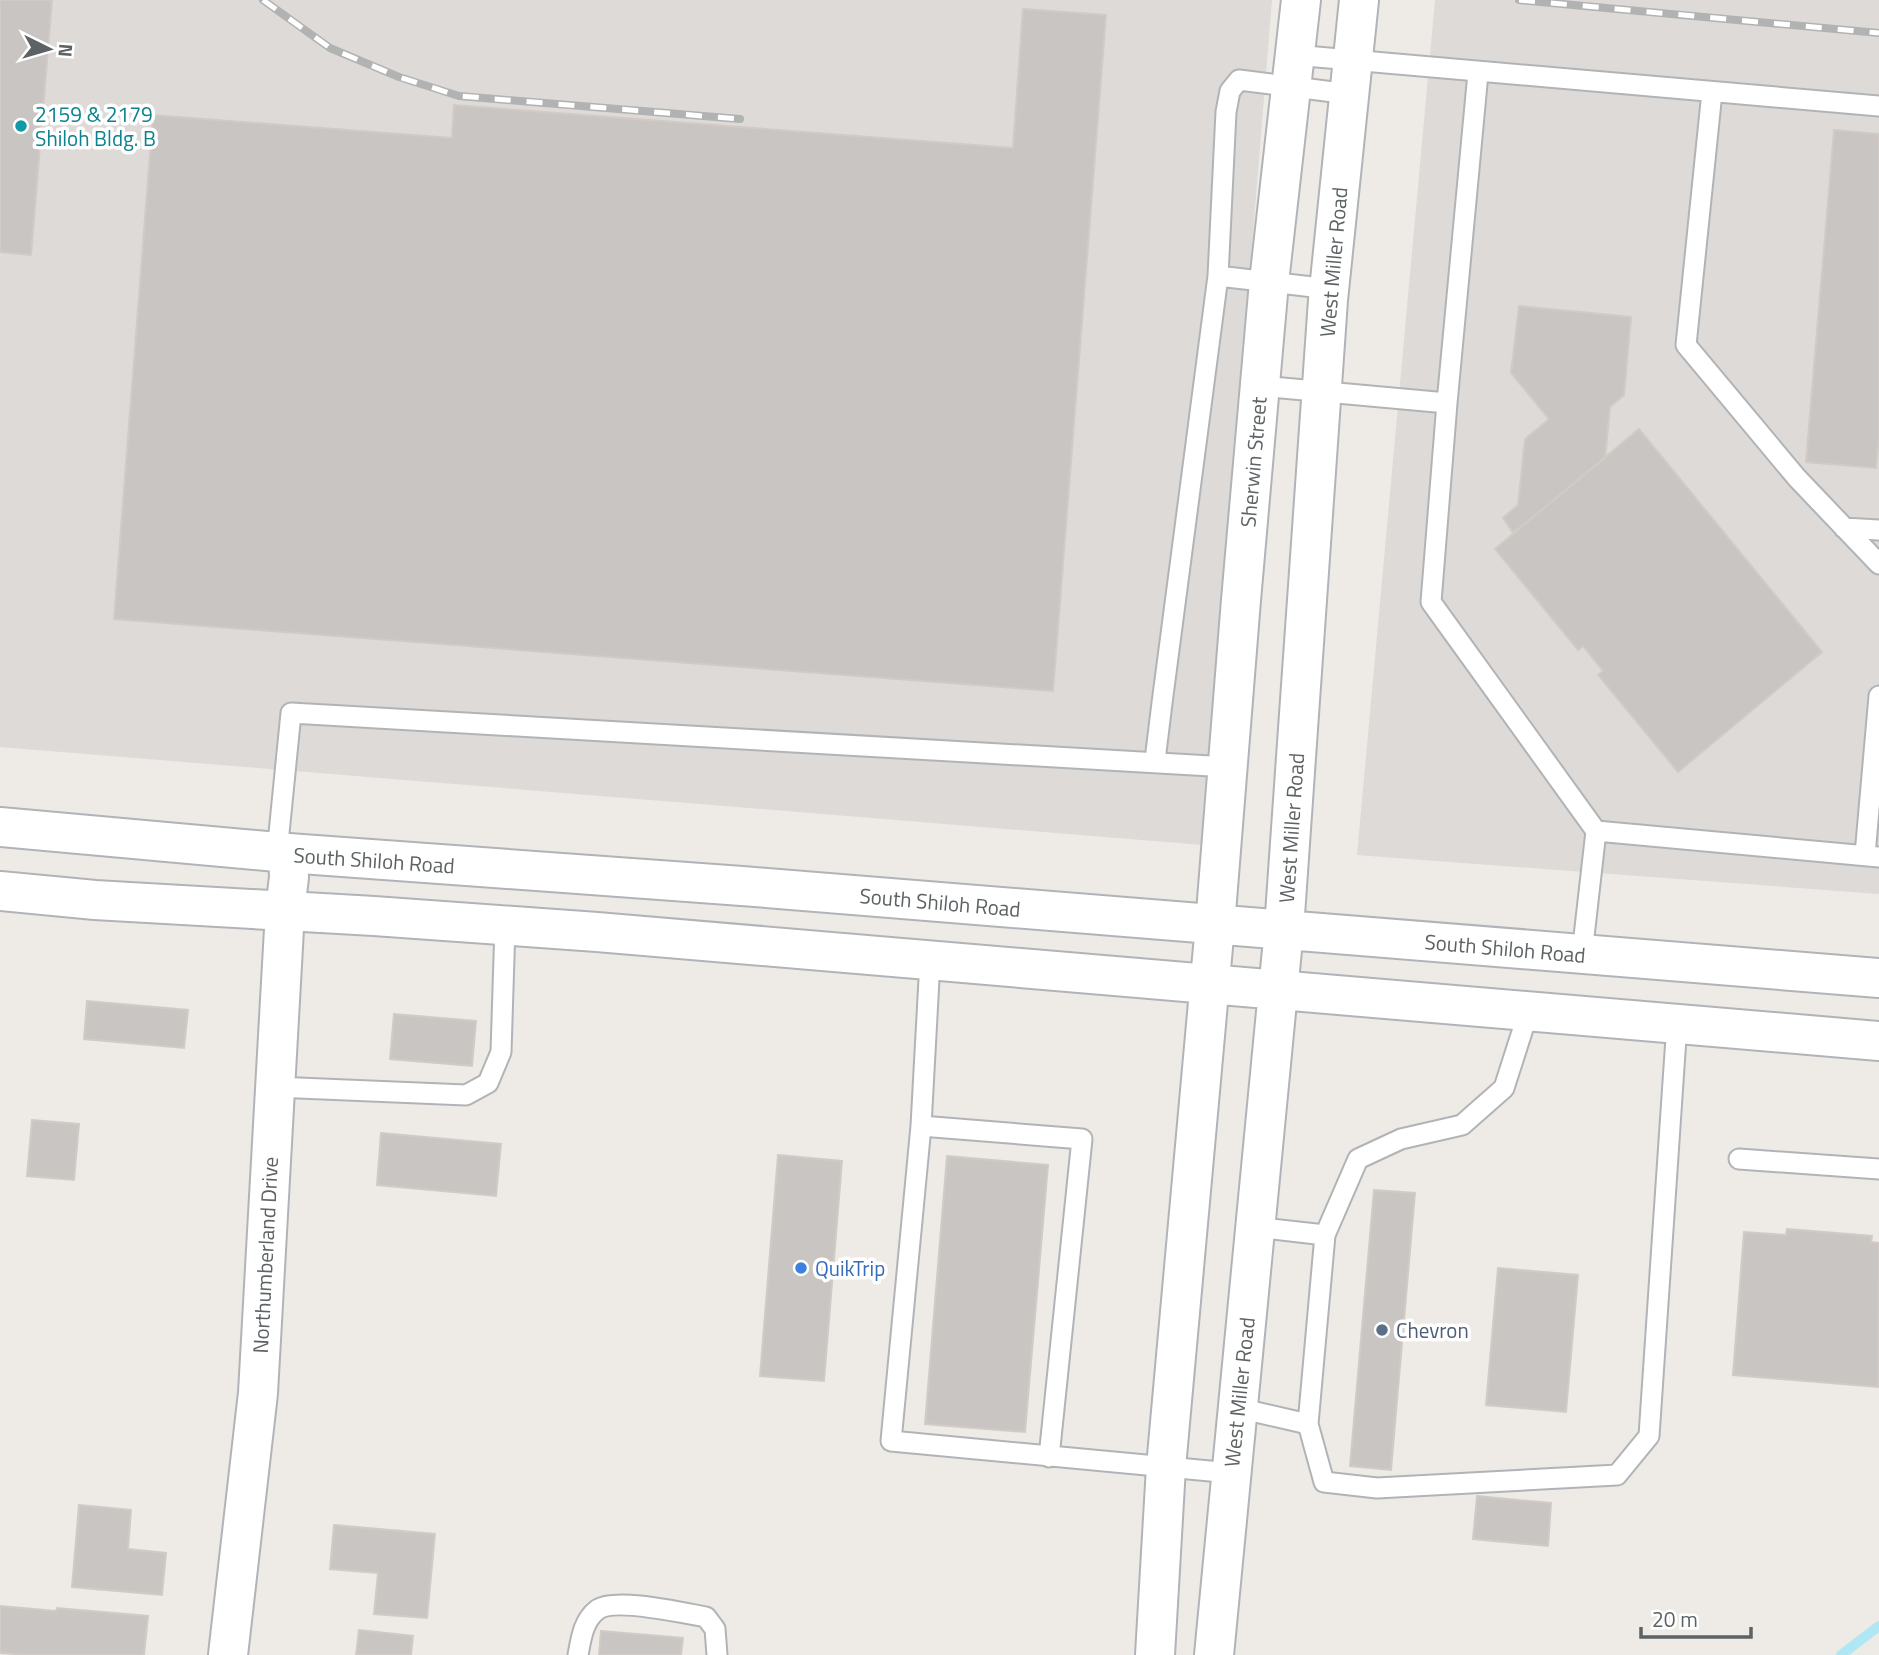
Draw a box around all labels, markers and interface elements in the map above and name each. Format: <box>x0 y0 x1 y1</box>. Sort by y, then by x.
north arrow <box>14 14 84 84</box>
text: N <box>51 43 81 58</box>
place label: 2159 & 2179 Shiloh Bldg. B <box>35 98 156 154</box>
marker: 2159 & 2179 Shiloh Bldg. B <box>13 118 29 134</box>
street label: West Miller Road <box>1311 186 1355 338</box>
street label: Sherwin Street <box>1231 395 1275 529</box>
street label: West Miller Road <box>1270 752 1312 904</box>
street label: South Shiloh Road <box>292 838 456 882</box>
street label: South Shiloh Road <box>858 879 1022 925</box>
street label: South Shiloh Road <box>1423 925 1587 971</box>
street label: Northumberland Drive <box>244 1156 286 1354</box>
place label: QuikTrip <box>815 1252 885 1284</box>
marker: QuikTrip <box>793 1260 809 1276</box>
place label: Chevron <box>1396 1314 1469 1346</box>
street label: West Miller Road <box>1215 1316 1263 1468</box>
marker: Chevron <box>1374 1322 1390 1338</box>
scale bar <box>1641 1596 1751 1640</box>
text: 20 m <box>1652 1603 1698 1635</box>

